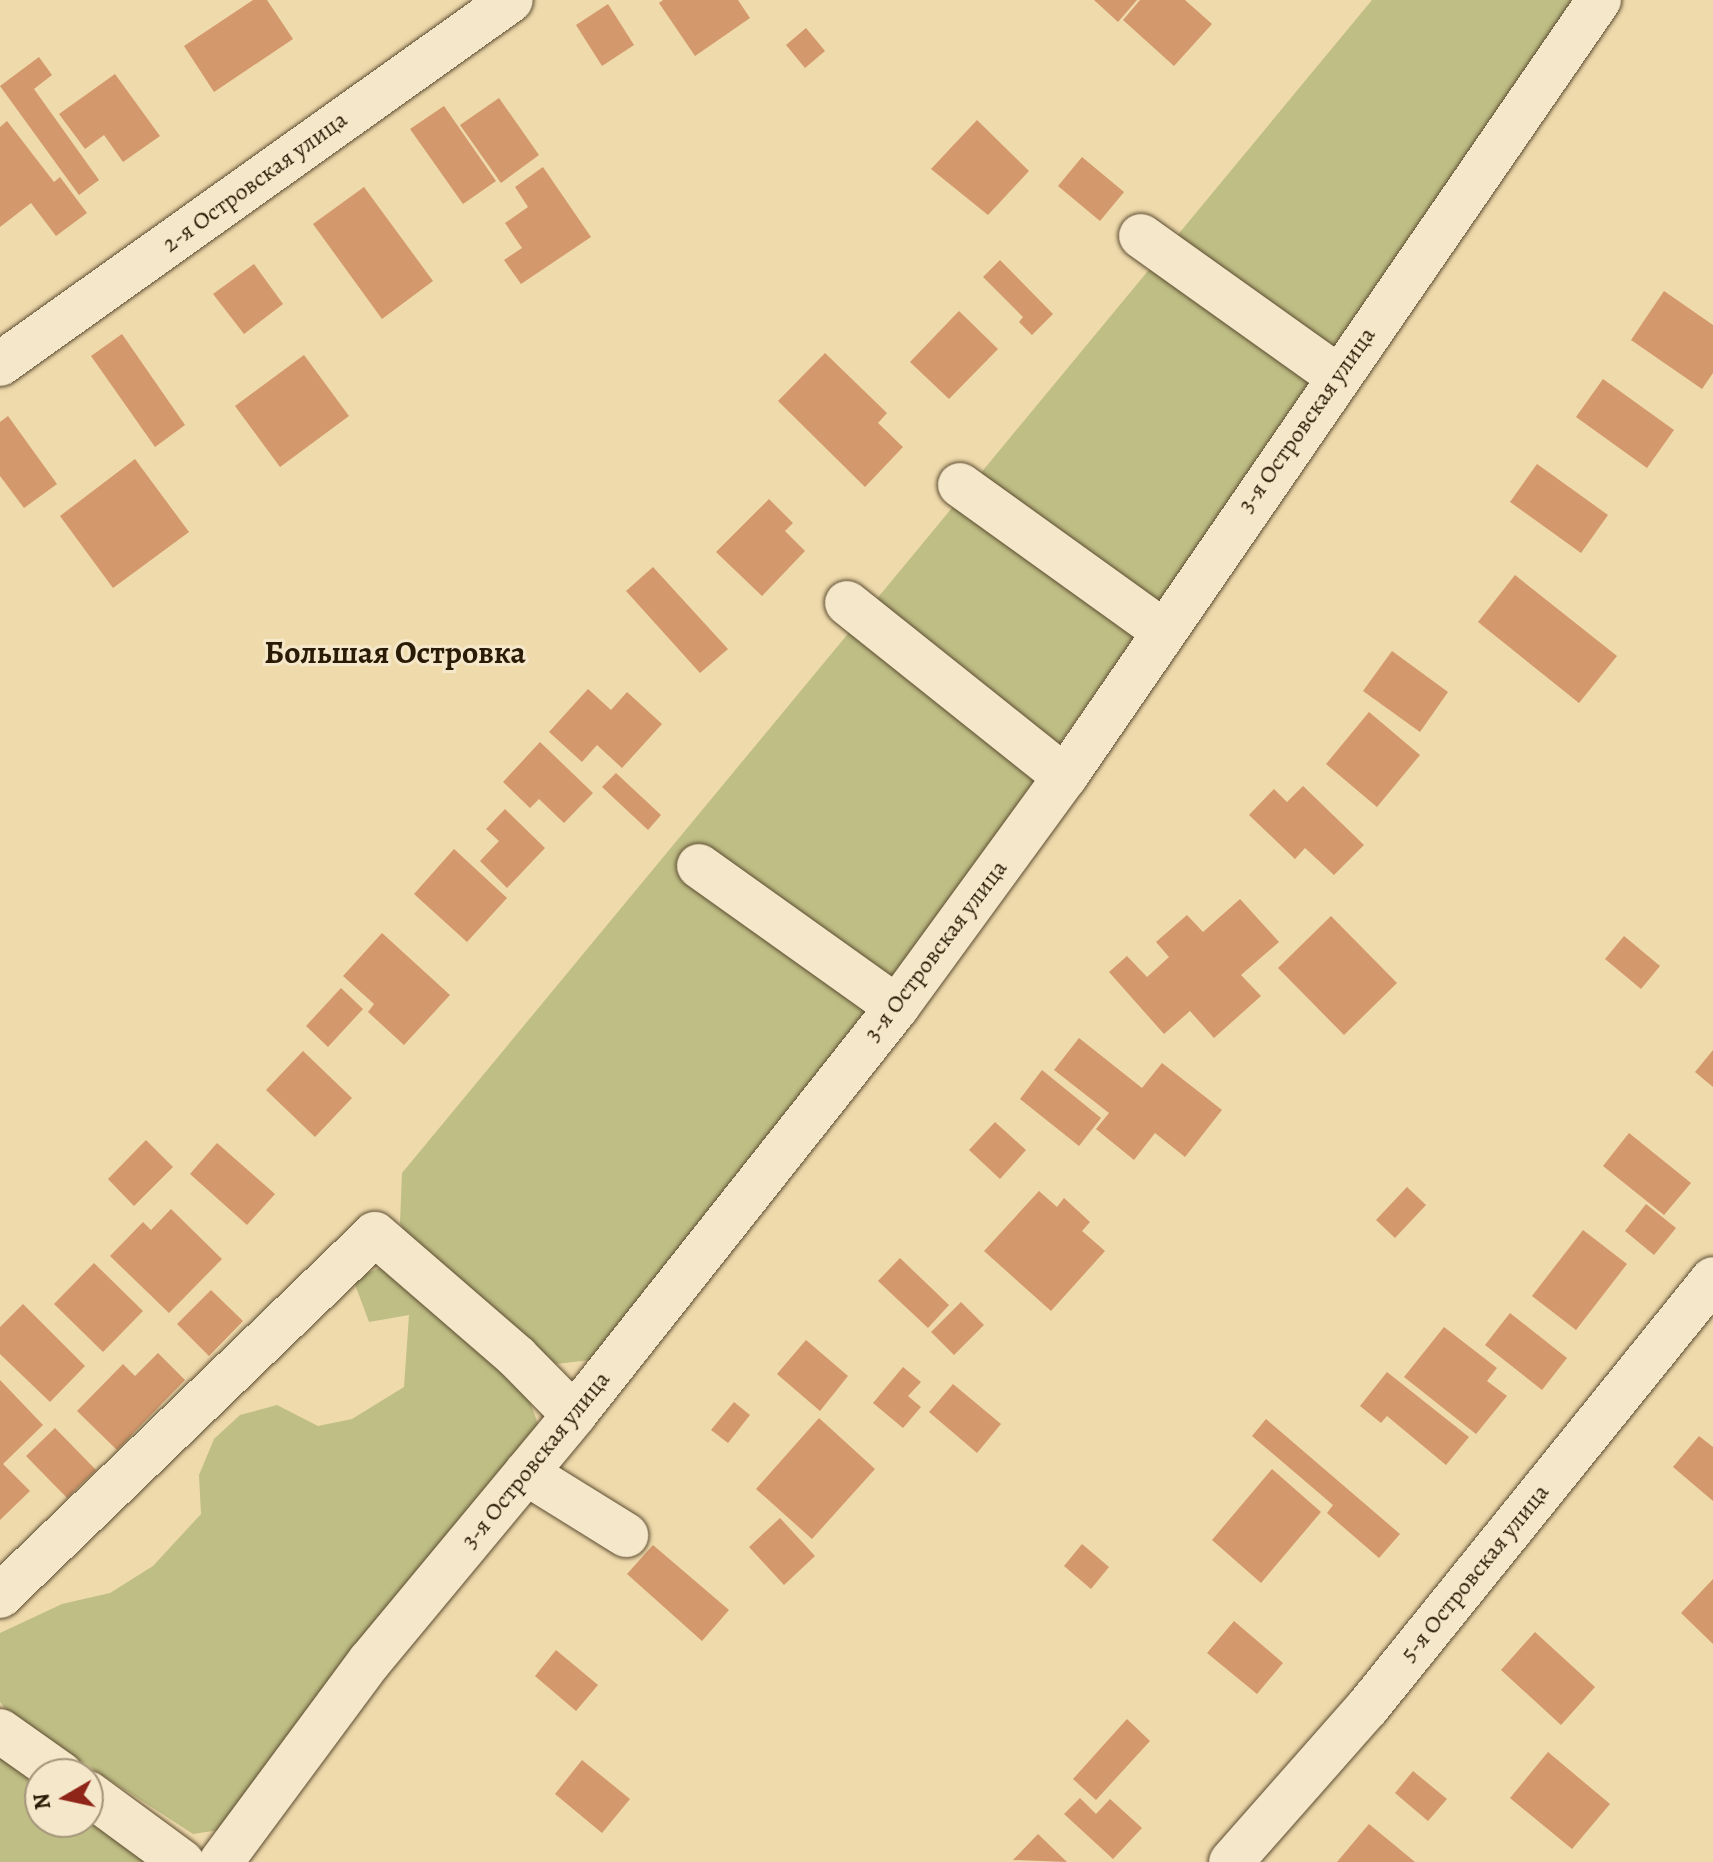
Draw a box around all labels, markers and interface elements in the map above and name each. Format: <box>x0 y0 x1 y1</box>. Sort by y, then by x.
street label: 2-я Островская улица <box>157 105 353 259</box>
street label: 3-я Островская улица <box>1232 322 1382 518</box>
district label: Большая Островка <box>264 633 526 671</box>
street label: 3-я Островская улица <box>858 855 1014 1047</box>
street label: 3-я Островская улица <box>456 1366 616 1554</box>
street label: 5-я Островская улица <box>1395 1478 1555 1668</box>
north arrow <box>24 1758 104 1838</box>
text: N <box>26 1791 58 1812</box>

